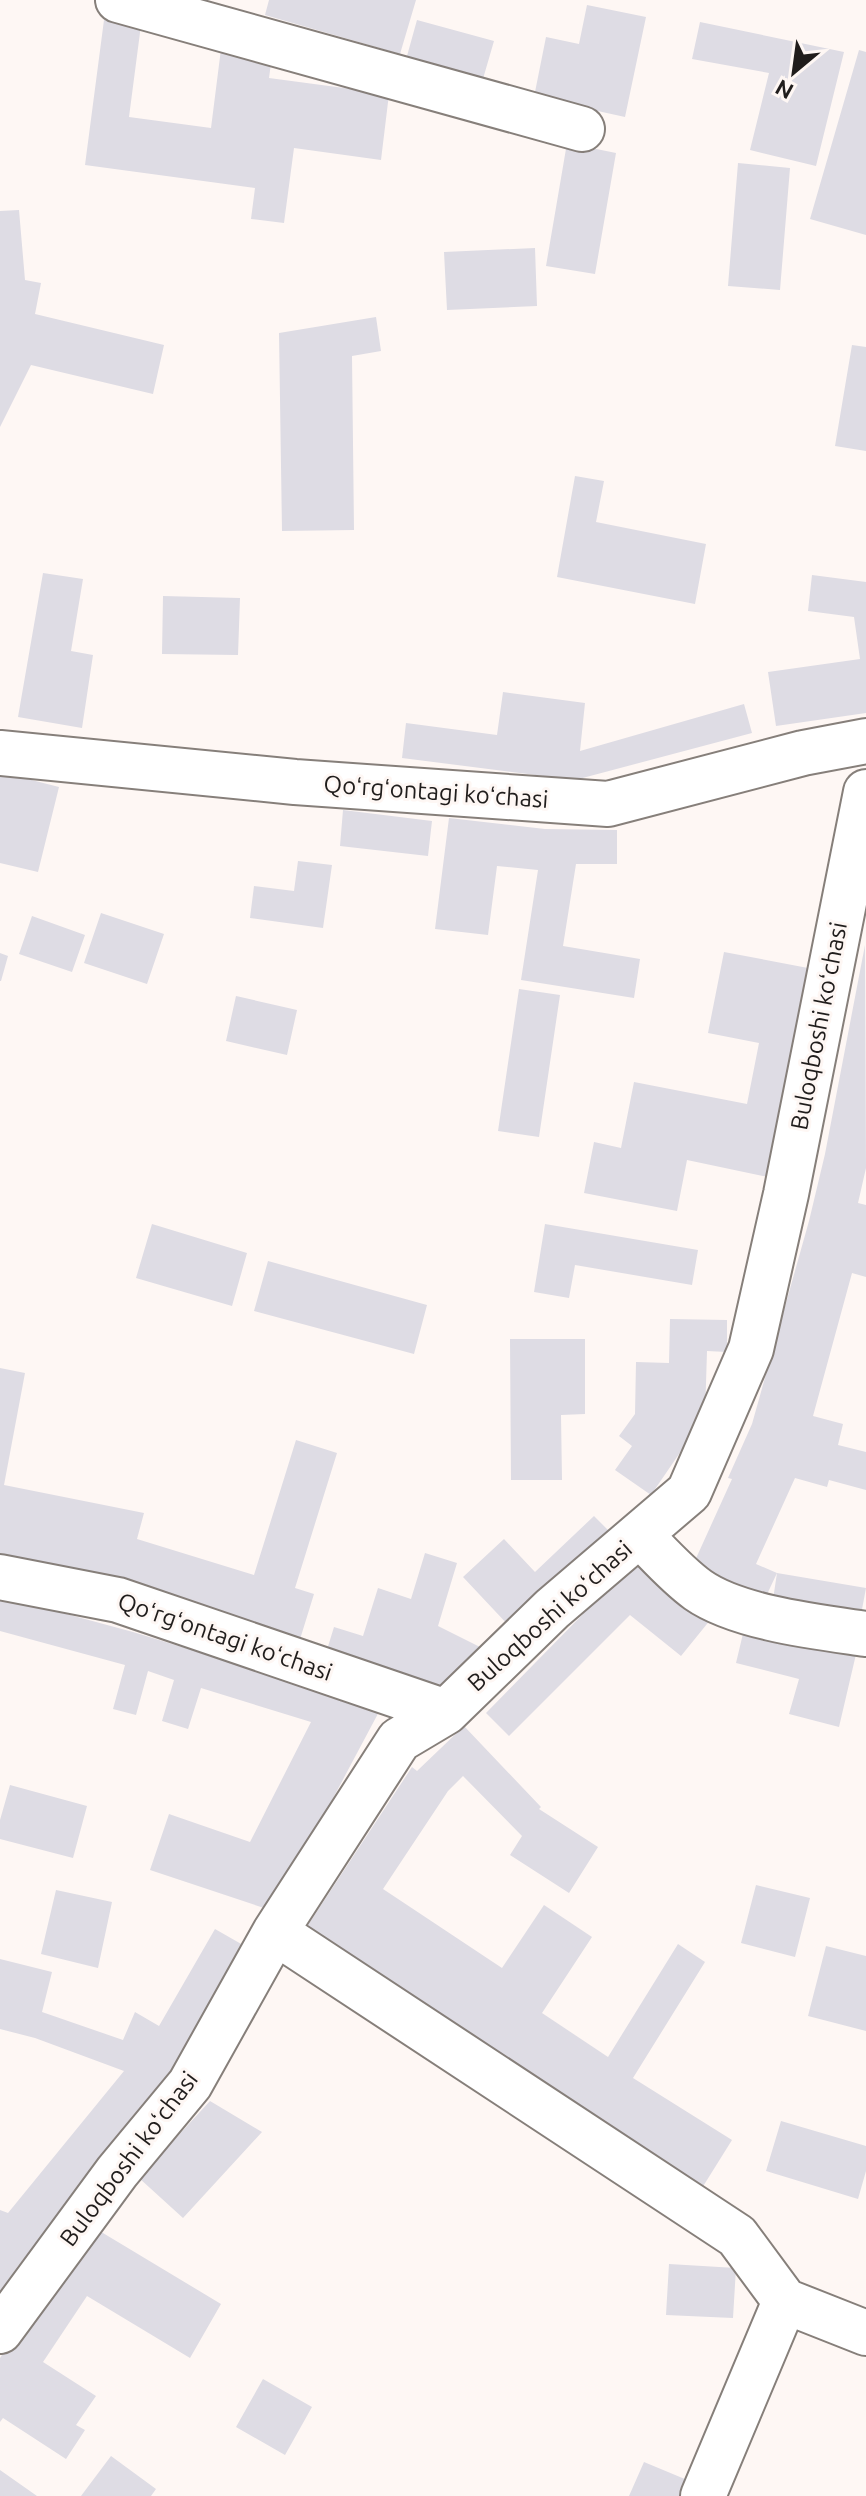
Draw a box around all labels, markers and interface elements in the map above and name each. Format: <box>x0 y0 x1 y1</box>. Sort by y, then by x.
north arrow <box>754 32 834 112</box>
text: N <box>771 75 797 105</box>
street label: Qoʻrgʻontagi koʻchasi <box>323 770 549 813</box>
street label: Buloqboshi koʻchasi <box>785 920 852 1132</box>
street label: Buloqboshi koʻchasi <box>462 1535 637 1696</box>
street label: Qoʻrgʻontagi koʻchasi <box>114 1587 336 1686</box>
street label: Buloqboshi koʻchasi <box>54 2066 203 2251</box>

